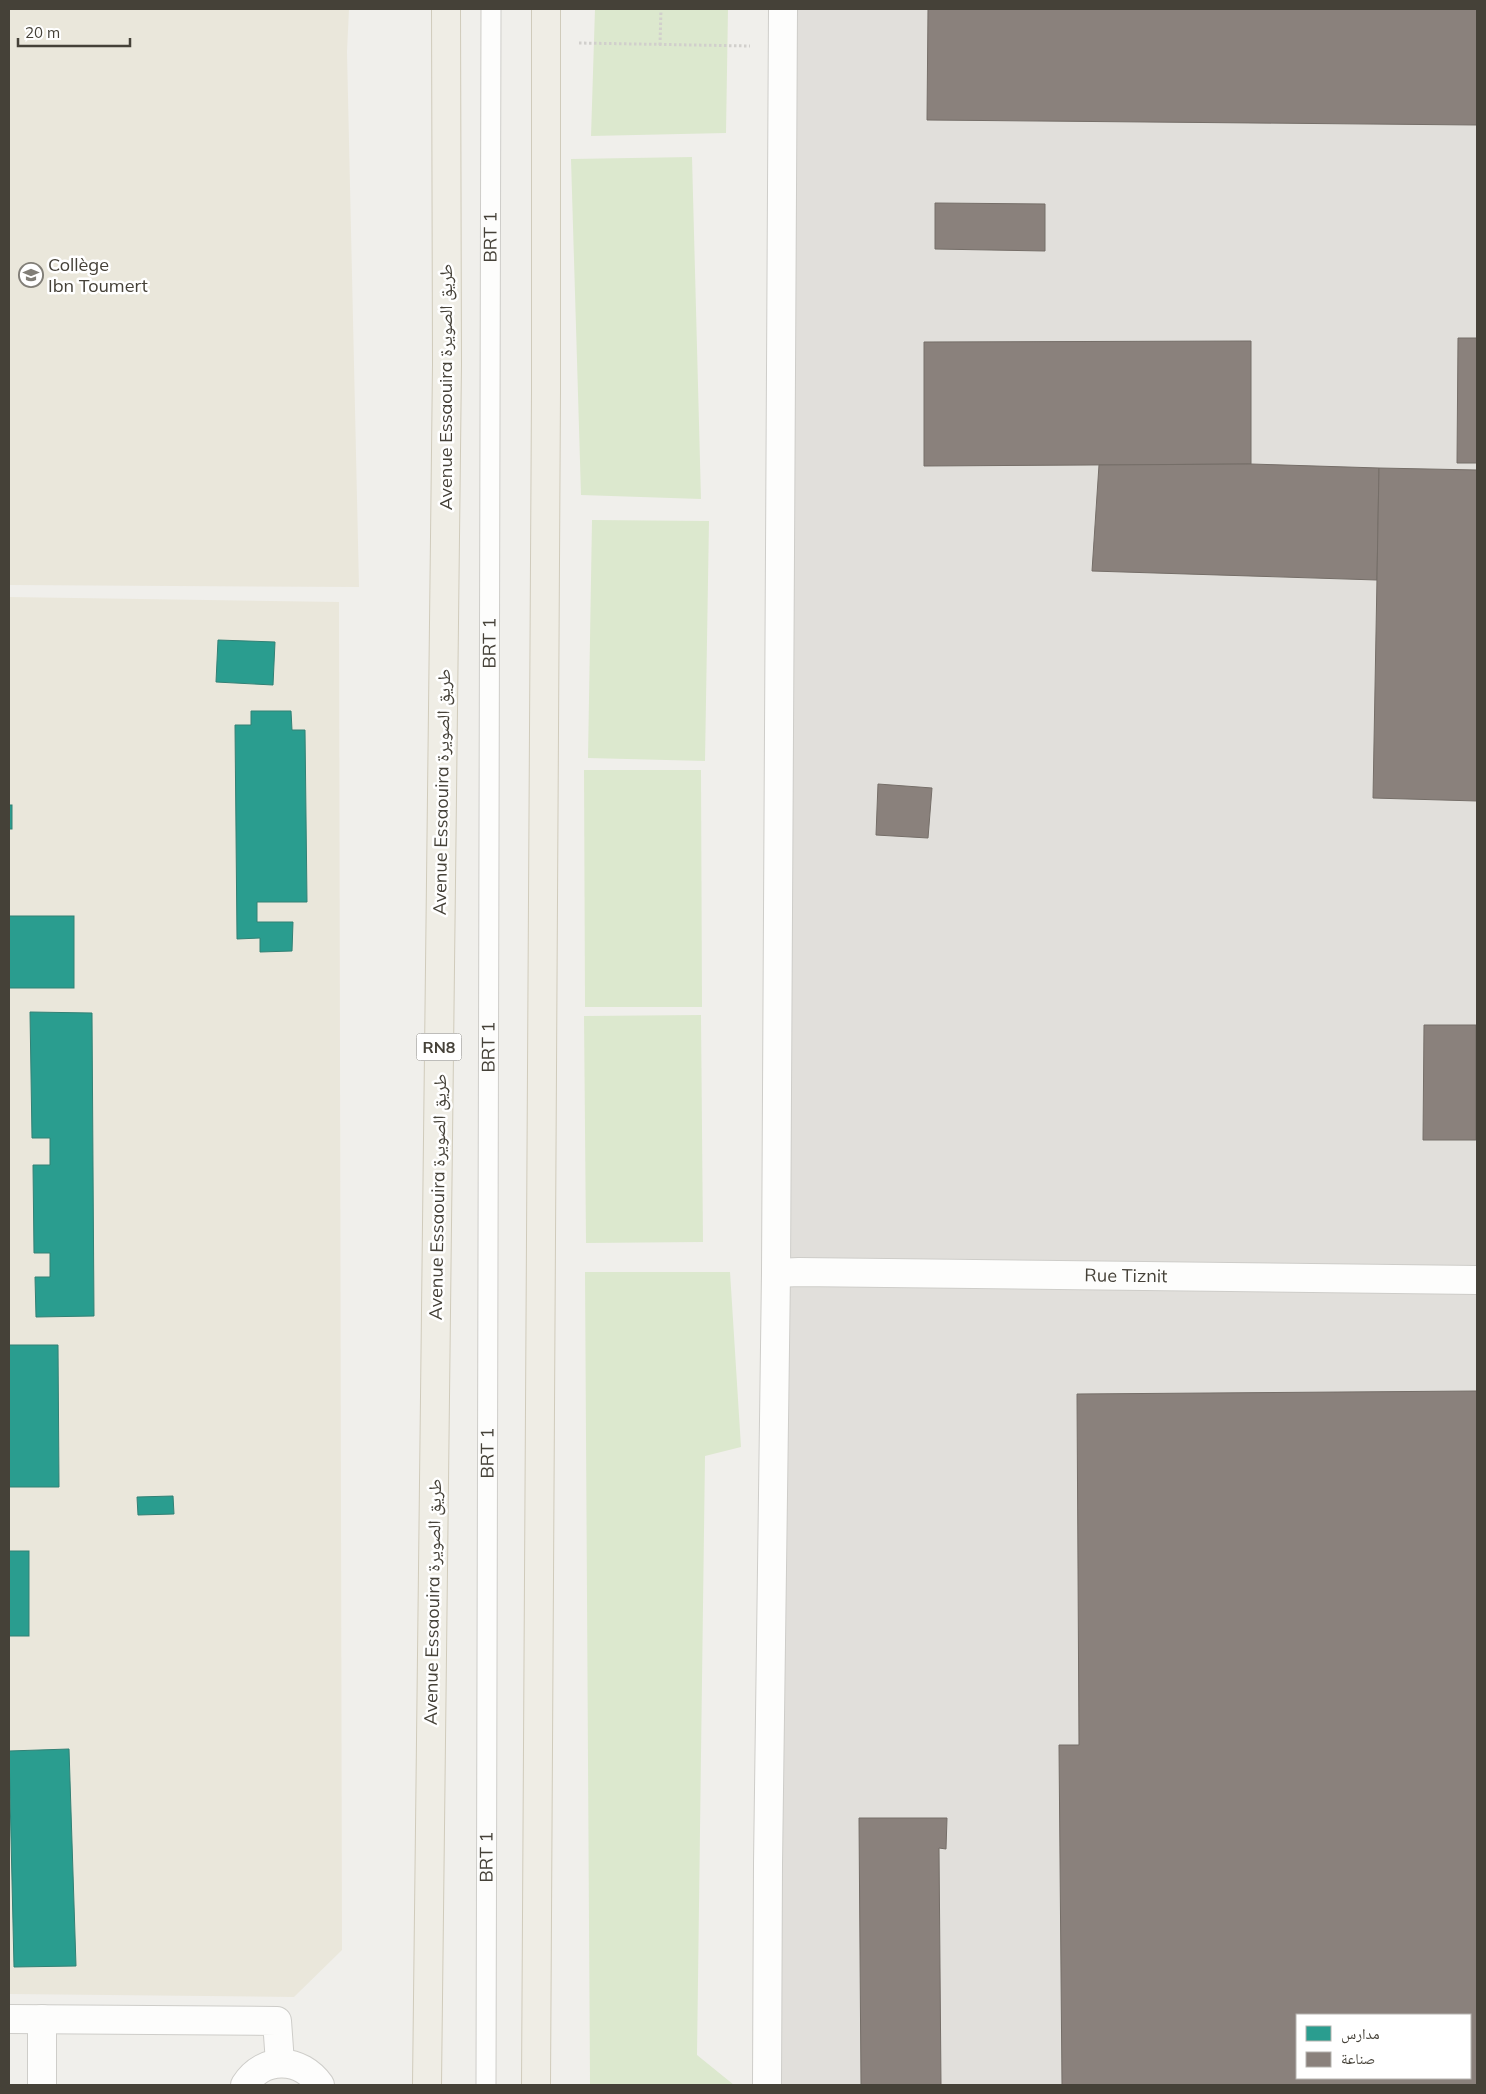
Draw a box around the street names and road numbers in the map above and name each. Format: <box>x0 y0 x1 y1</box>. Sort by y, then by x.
street label: BRT 1 <box>478 212 502 262</box>
street label: Avenue Essaouira طريق الصويرة <box>434 264 457 510</box>
street label: BRT 1 <box>477 618 501 668</box>
street label: Avenue Essaouira طريق الصويرة <box>428 669 455 915</box>
street label: BRT 1 <box>476 1022 500 1072</box>
road number: RN8 <box>416 1034 462 1060</box>
street label: Avenue Essaouira طريق الصويرة <box>424 1074 451 1320</box>
street label: Rue Tiznit <box>1084 1263 1168 1287</box>
street label: BRT 1 <box>475 1428 499 1478</box>
street label: Avenue Essaouira طريق الصويرة <box>419 1479 446 1725</box>
street label: BRT 1 <box>474 1832 498 1882</box>

